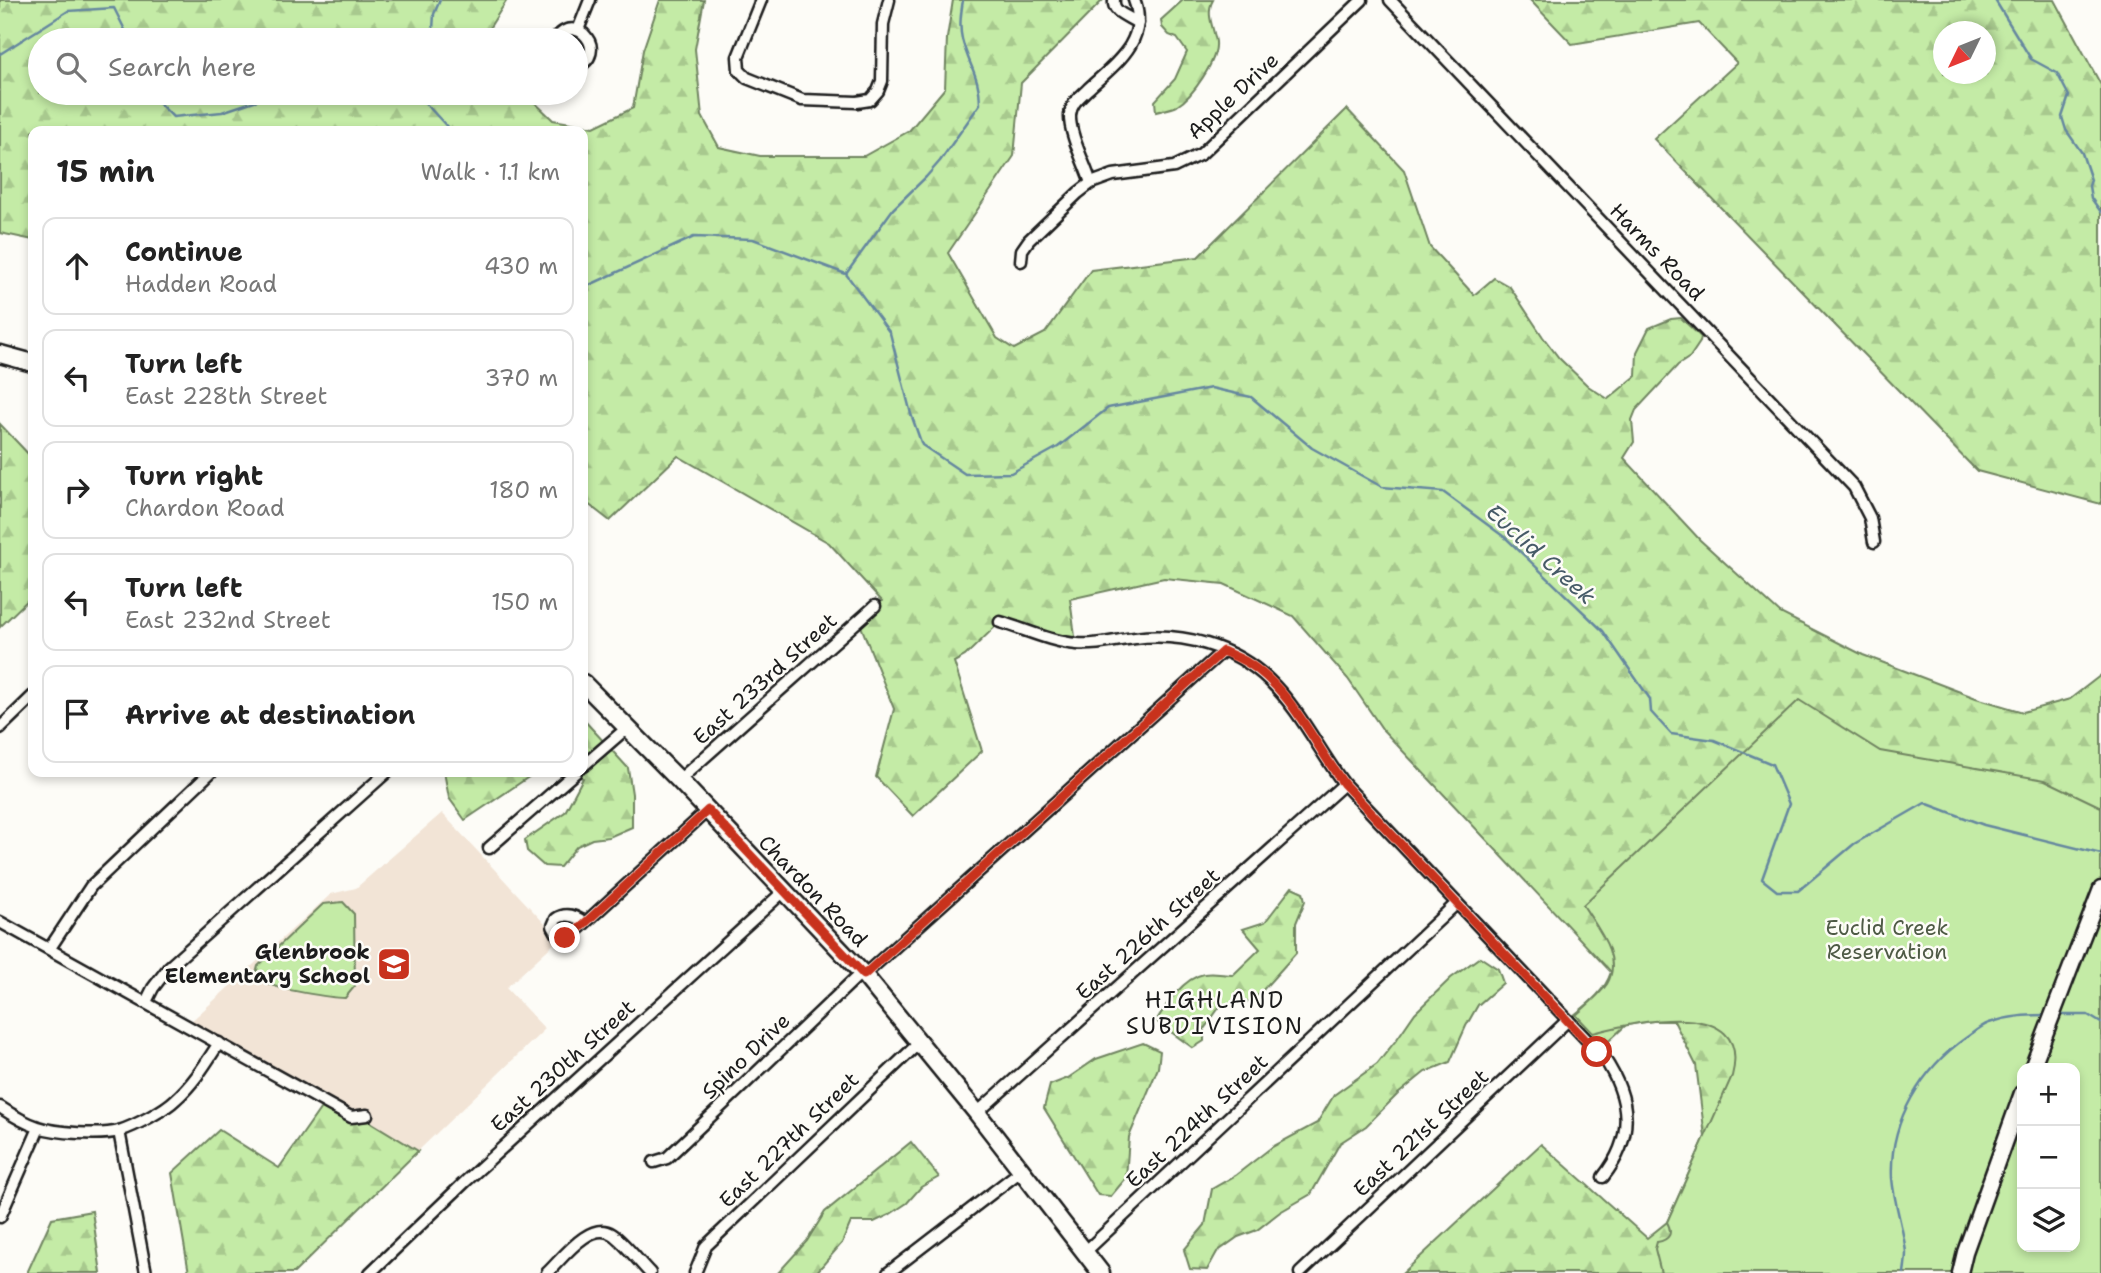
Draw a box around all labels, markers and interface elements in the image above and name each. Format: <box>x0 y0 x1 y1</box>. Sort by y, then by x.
north arrow <box>1933 21 1996 84</box>
search box <box>28 28 588 105</box>
street label: Apple Drive <box>1181 46 1285 146</box>
icon: search <box>52 48 90 86</box>
text: Search here <box>108 49 257 84</box>
text: 15 min <box>56 151 155 192</box>
text: Walk · 1.1 km <box>421 157 560 187</box>
street label: Harms Road <box>1603 197 1711 307</box>
text: Continue <box>125 234 243 269</box>
icon: ahead <box>58 247 96 285</box>
text: 430 m <box>484 251 558 281</box>
text: Hadden Road <box>125 269 277 299</box>
text: Turn left <box>125 346 242 381</box>
icon: left <box>58 359 96 397</box>
text: 370 m <box>485 363 558 393</box>
text: East 228th Street <box>125 381 328 411</box>
text: Turn right <box>125 458 263 493</box>
icon: right <box>58 471 96 509</box>
text: 180 m <box>489 475 558 505</box>
text: Chardon Road <box>125 493 285 523</box>
water label: Euclid Creek <box>1480 497 1602 611</box>
text: Turn left <box>125 570 242 605</box>
icon: left <box>58 583 96 621</box>
text: 150 m <box>491 587 558 617</box>
text: East 232nd Street <box>125 605 331 635</box>
street label: East 233rd Street <box>687 607 843 751</box>
icon: arrive <box>58 695 96 733</box>
text: Arrive at destination <box>125 697 415 732</box>
street label: Chardon Road <box>752 829 874 953</box>
street label: East 226th Street <box>1070 862 1226 1006</box>
park label: Euclid Creek Reservation <box>1825 914 1949 966</box>
route end <box>549 922 580 953</box>
place label: Glenbrook Elementary School <box>165 938 370 990</box>
school or university icon: Glenbrook Elementary School <box>375 945 413 983</box>
district label: HIGHLAND SUBDIVISION <box>1126 985 1304 1041</box>
street label: East 230th Street <box>485 994 641 1138</box>
street label: Spino Drive <box>696 1007 796 1105</box>
route start <box>1581 1036 1612 1067</box>
street label: East 224th Street <box>1120 1048 1274 1194</box>
street label: East 221st Street <box>1347 1063 1495 1203</box>
map controls <box>2017 1063 2080 1252</box>
button: + <box>2017 1063 2080 1126</box>
street label: East 227th Street <box>713 1066 865 1214</box>
button: − <box>2017 1126 2080 1189</box>
button: layers <box>2017 1189 2080 1252</box>

